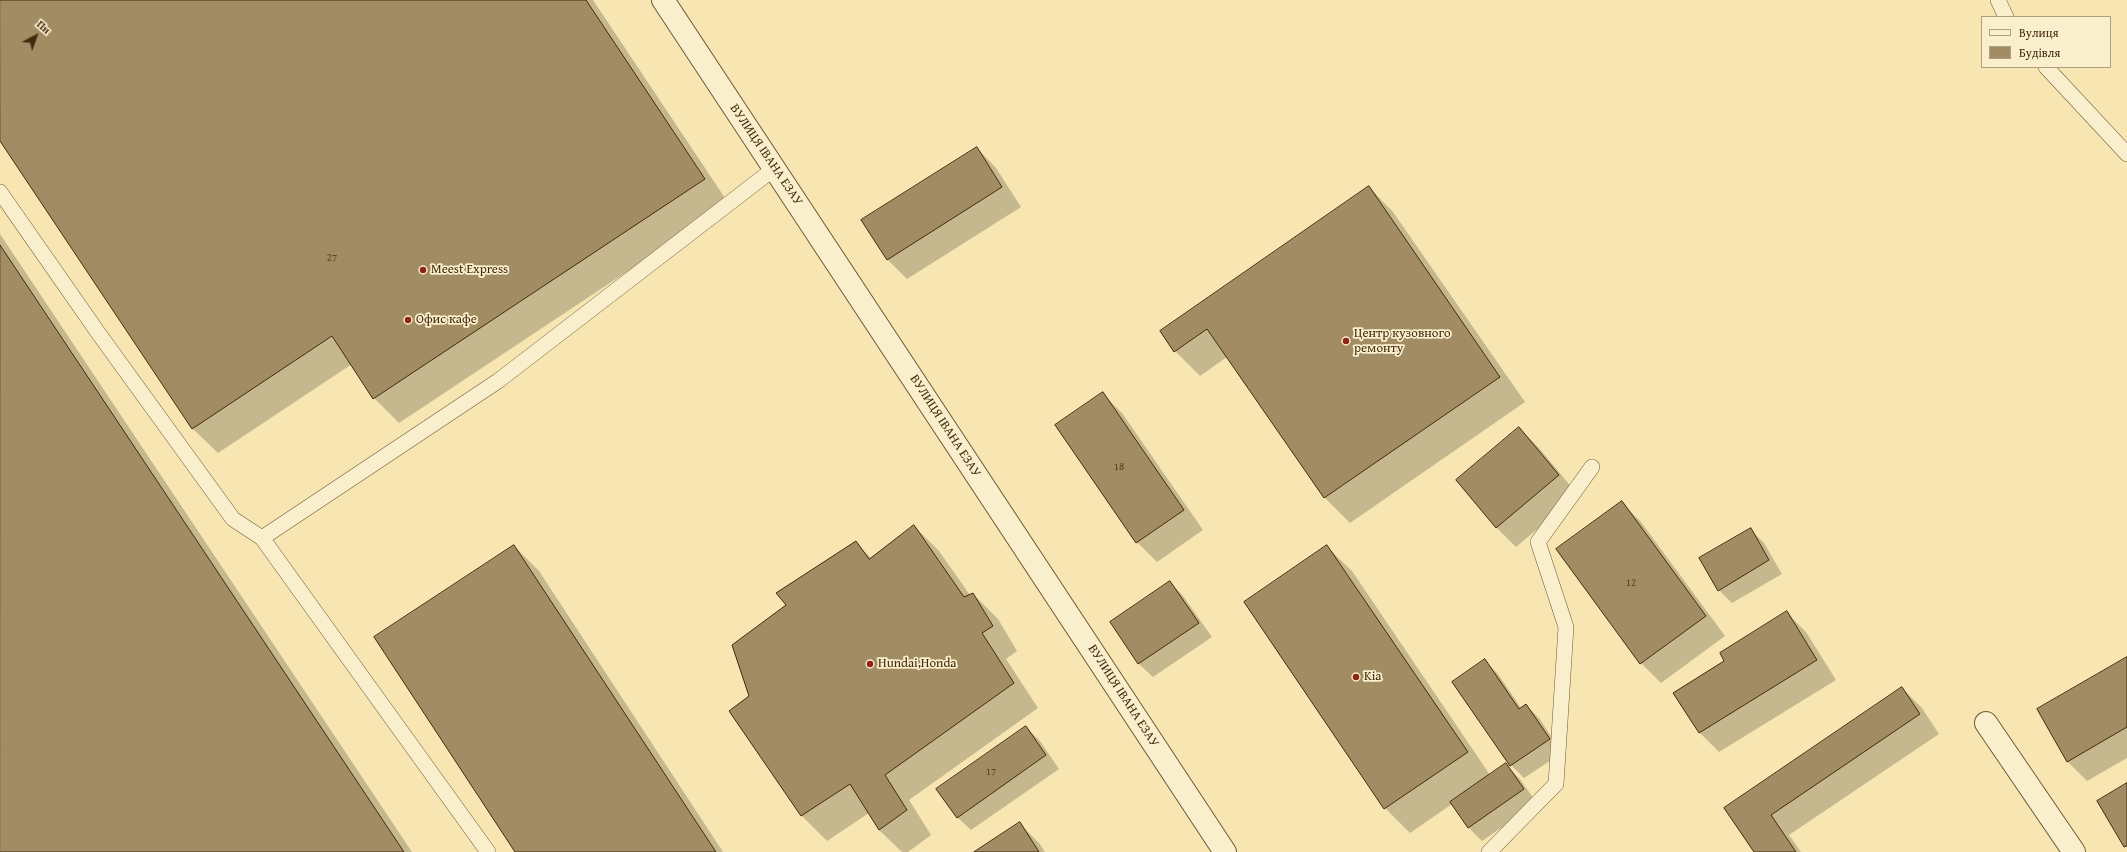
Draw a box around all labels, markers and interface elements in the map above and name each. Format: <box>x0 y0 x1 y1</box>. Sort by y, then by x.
north arrow <box>16 16 56 56</box>
text: Пн <box>33 16 54 38</box>
legend <box>1981 16 2111 68</box>
text: Вулиця <box>2019 24 2059 41</box>
text: Будівля <box>2019 44 2060 61</box>
street label: ВУЛИЦЯ ІВАНА ЕЗАУ <box>726 101 806 209</box>
house number: 27 <box>327 251 337 265</box>
place label: Meest Express <box>431 262 508 278</box>
marker: Meest Express <box>418 265 428 275</box>
place label: Офис кафе <box>416 312 477 328</box>
marker: Офис кафе <box>403 315 413 325</box>
place label: Центр кузовного ремонту <box>1354 326 1451 357</box>
marker: Центр кузовного ремонту <box>1341 336 1351 346</box>
street label: ВУЛИЦЯ ІВАНА ЕЗАУ <box>906 372 984 480</box>
house number: 18 <box>1114 460 1124 474</box>
house number: 12 <box>1626 576 1636 590</box>
street label: ВУЛИЦЯ ІВАНА ЕЗАУ <box>1084 642 1162 750</box>
place label: Hundai,Honda <box>878 656 956 672</box>
marker: Hundai,Honda <box>865 659 875 669</box>
place label: Kia <box>1364 669 1381 685</box>
marker: Kia <box>1351 672 1361 682</box>
house number: 17 <box>986 765 996 779</box>

